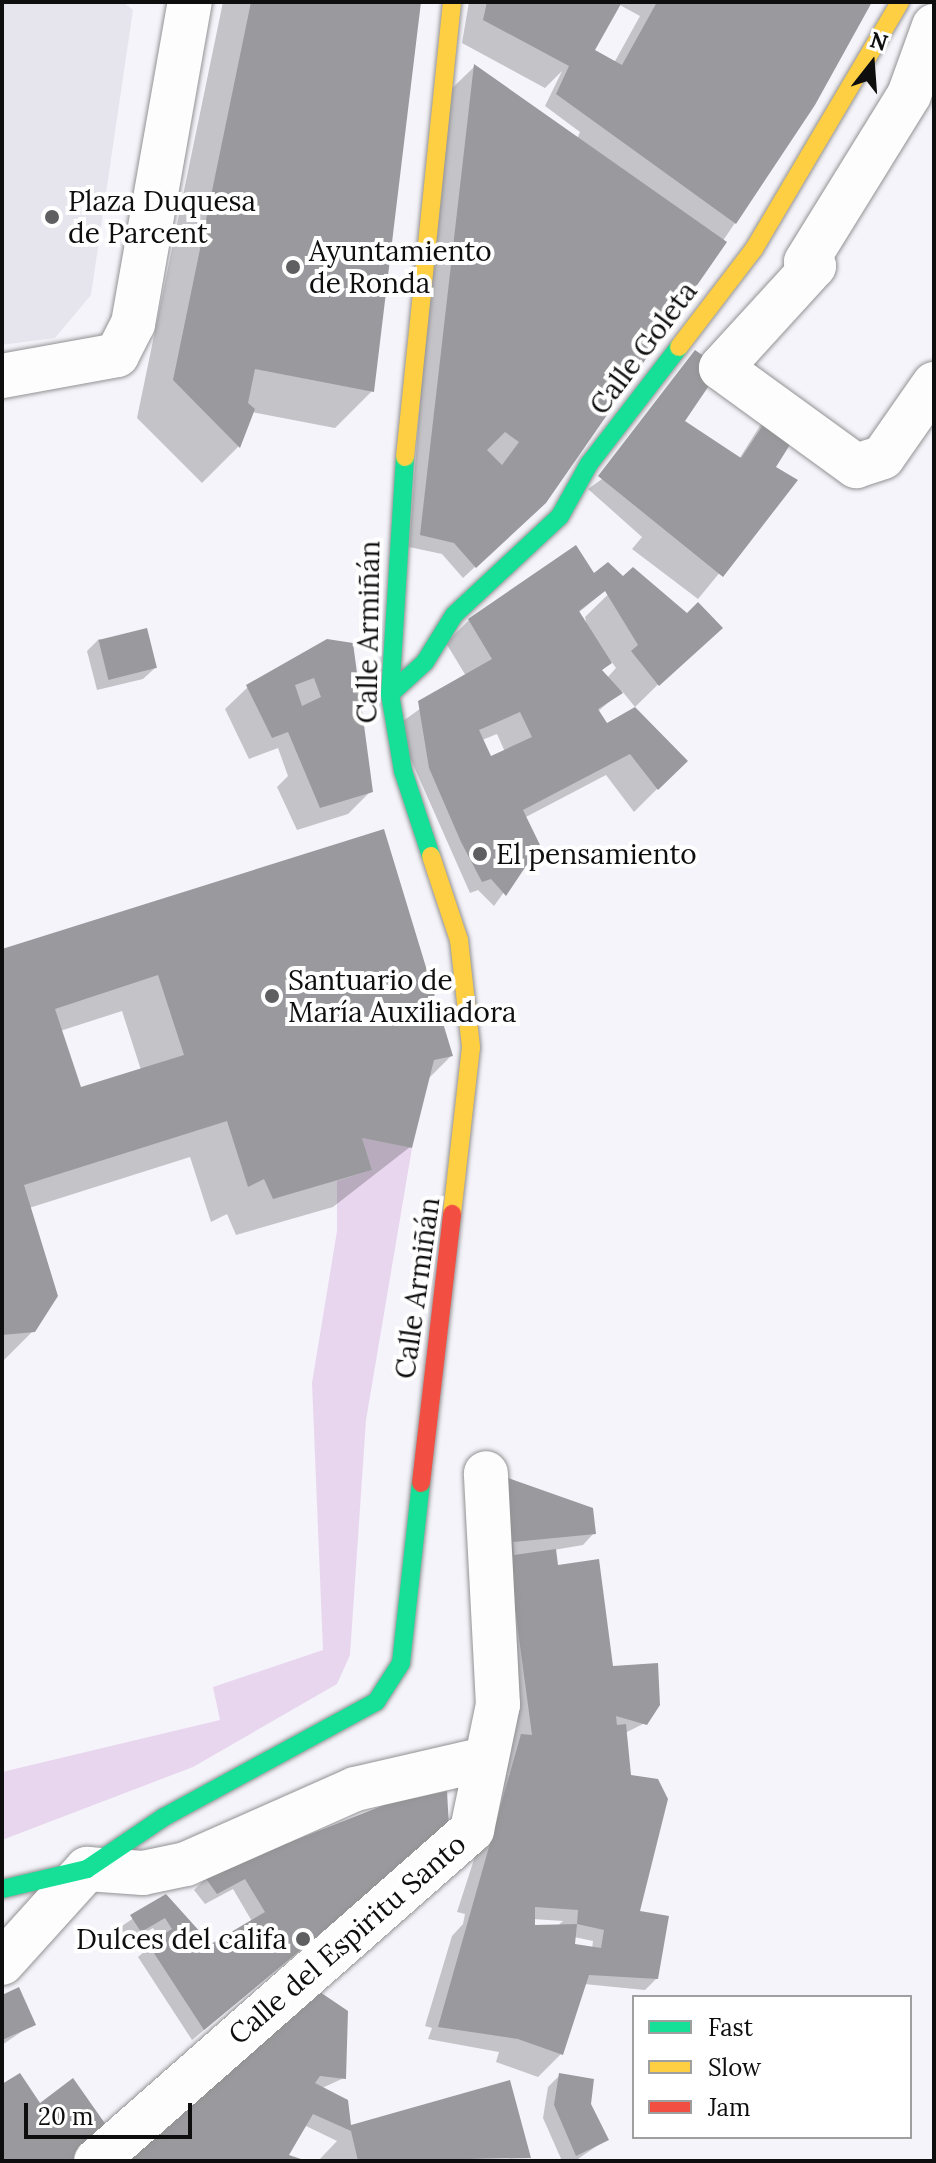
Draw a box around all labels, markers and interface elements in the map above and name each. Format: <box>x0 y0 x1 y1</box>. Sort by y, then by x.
north arrow <box>832 24 912 104</box>
text: N <box>867 25 891 57</box>
place label: Plaza Duquesa de Parcent <box>68 184 256 250</box>
marker: Plaza Duquesa de Parcent <box>43 208 61 226</box>
place label: Ayuntamiento de Ronda <box>309 234 492 300</box>
marker: Ayuntamiento de Ronda <box>284 258 302 276</box>
street label: Calle Goleta <box>582 275 704 421</box>
street label: Calle Armiñán <box>350 540 386 724</box>
place label: El pensamiento <box>496 837 697 871</box>
marker: El pensamiento <box>471 845 489 863</box>
place label: Santuario de María Auxiliadora <box>288 963 516 1029</box>
marker: Santuario de María Auxiliadora <box>263 987 281 1005</box>
street label: Calle Armiñán <box>388 1195 446 1381</box>
street label: Calle del Espiritu Santo <box>222 1827 472 2051</box>
place label: Dulces del califa <box>76 1922 287 1956</box>
marker: Dulces del califa <box>294 1930 312 1948</box>
legend <box>632 1995 912 2139</box>
text: Fast <box>708 2012 753 2043</box>
text: Slow <box>708 2052 761 2083</box>
scale bar <box>28 2087 196 2137</box>
text: Jam <box>708 2092 750 2123</box>
text: 20 m <box>38 2101 94 2132</box>

